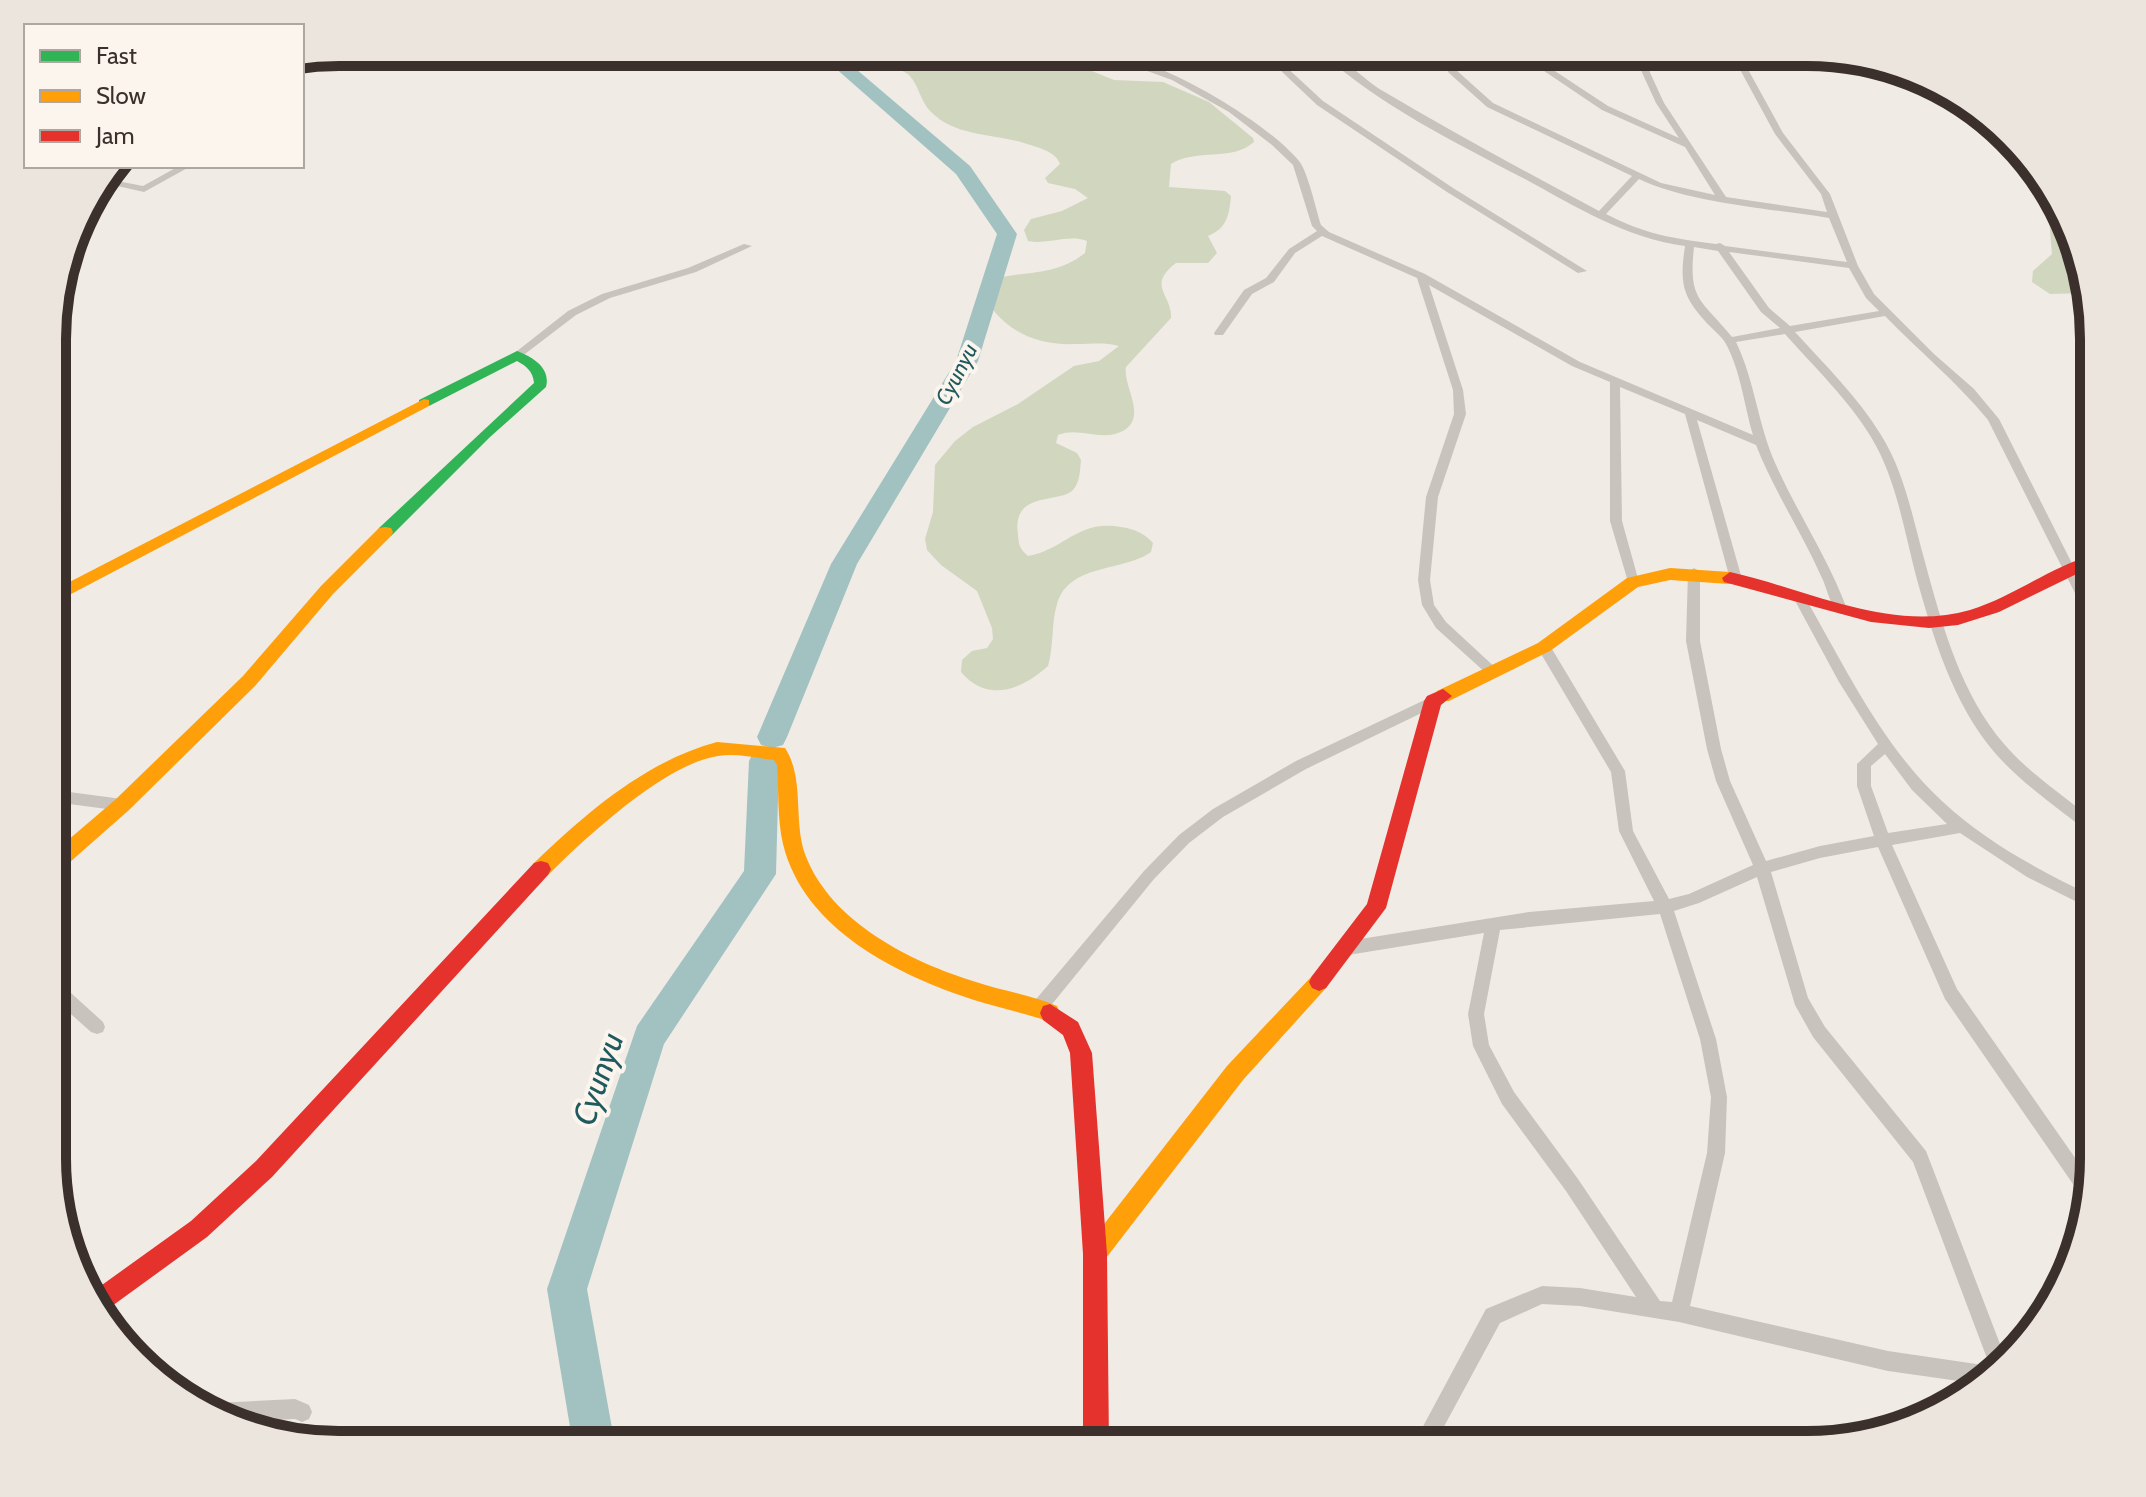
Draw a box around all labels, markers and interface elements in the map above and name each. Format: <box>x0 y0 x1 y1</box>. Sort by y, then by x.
legend <box>24 24 304 168</box>
text: Fast <box>96 41 137 70</box>
text: Slow <box>96 81 146 110</box>
text: Jam <box>95 121 134 150</box>
water label: Cyunyu <box>930 339 983 410</box>
water label: Cyunyu <box>564 1027 631 1130</box>

